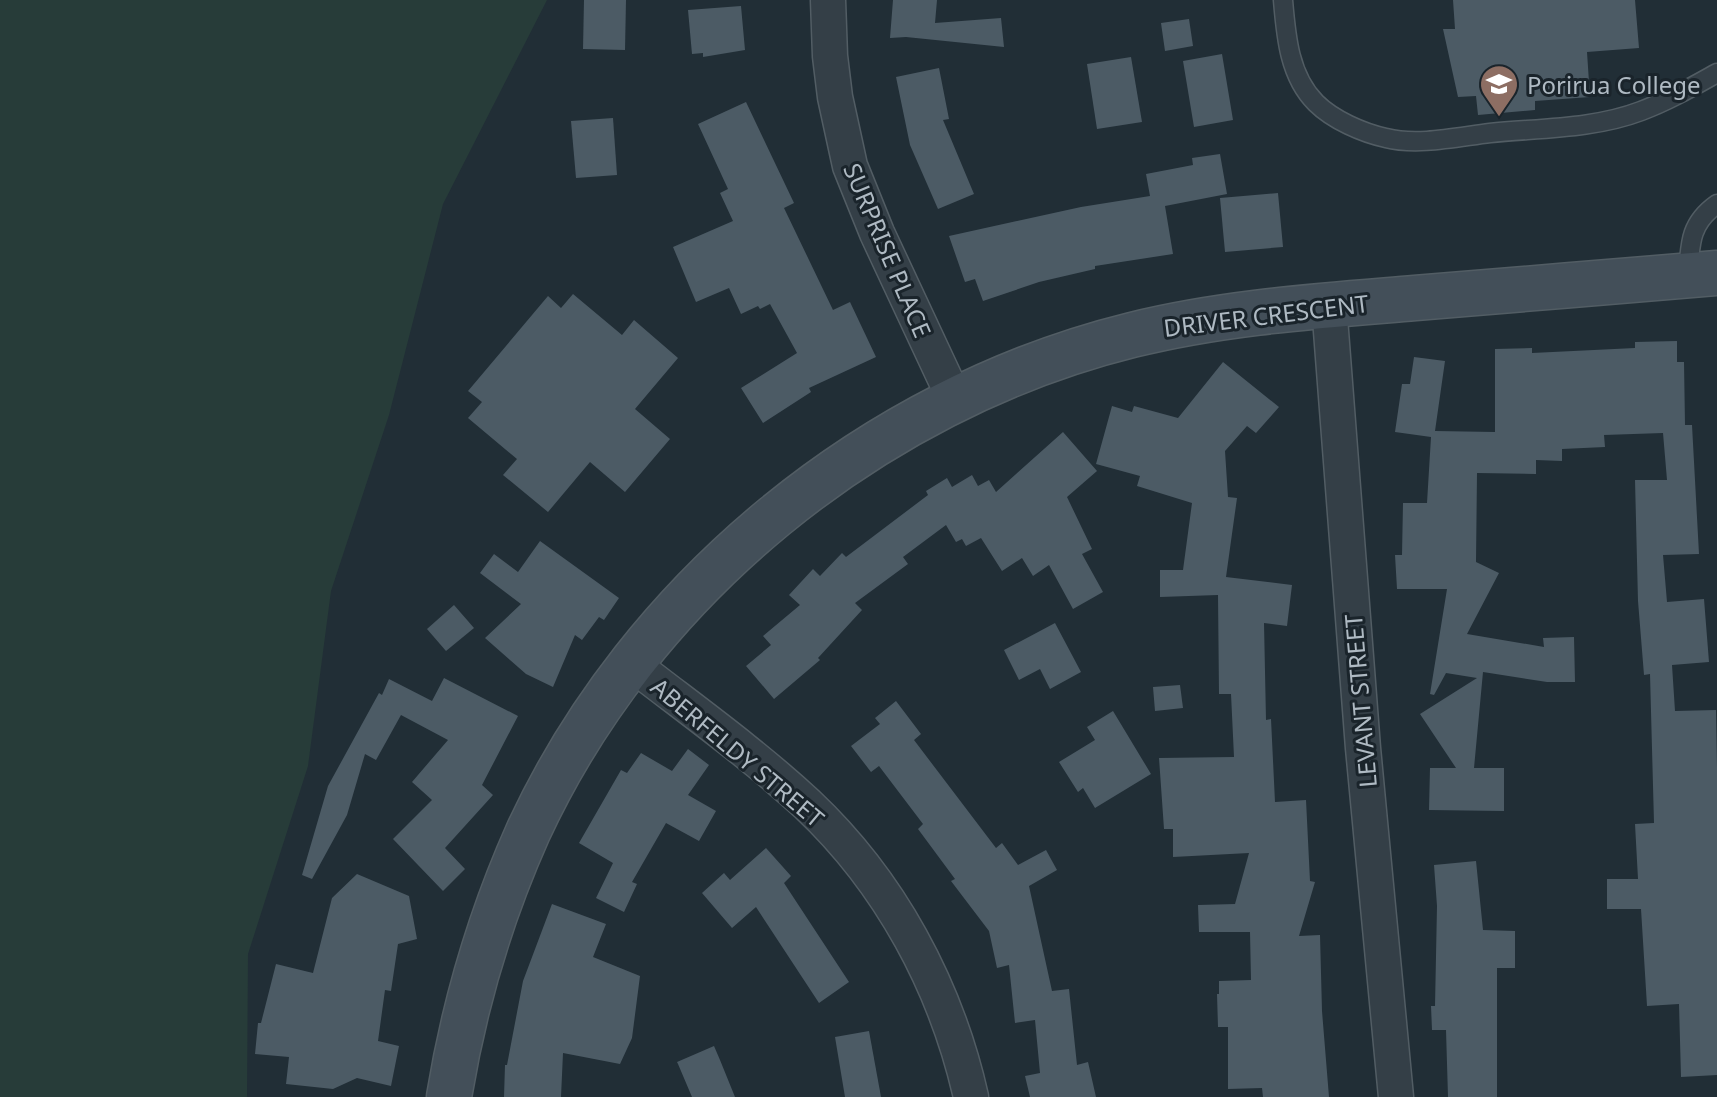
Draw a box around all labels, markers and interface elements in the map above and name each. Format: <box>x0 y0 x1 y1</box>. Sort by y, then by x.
school or university icon: Porirua College <box>1478 63 1520 118</box>
place label: Porirua College <box>1527 68 1701 101</box>
street label: SURPRISE PLACE <box>836 158 940 342</box>
street label: DRIVER CRESCENT <box>1162 286 1371 344</box>
street label: LEVANT STREET <box>1336 612 1384 789</box>
street label: ABERFELDY STREET <box>645 670 832 835</box>

